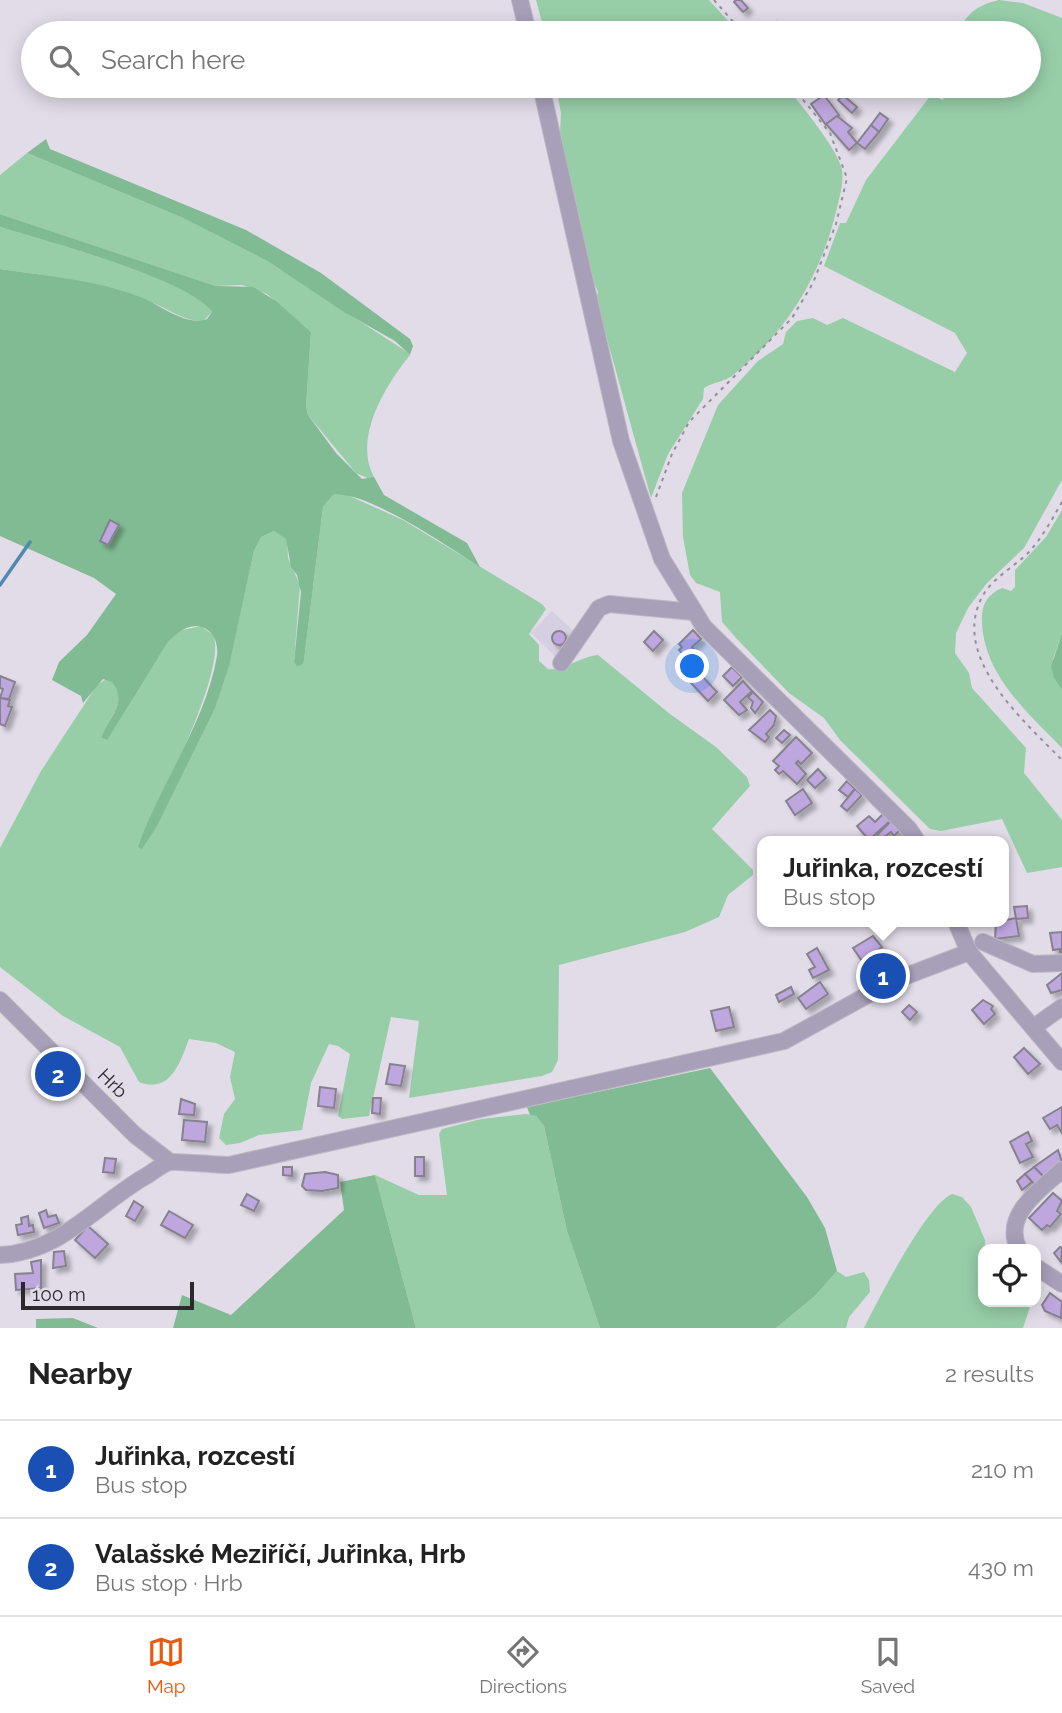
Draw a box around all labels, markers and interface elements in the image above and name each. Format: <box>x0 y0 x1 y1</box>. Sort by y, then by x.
search box <box>21 21 1041 98</box>
icon: search <box>45 41 83 79</box>
text: Search here <box>101 45 245 75</box>
your location <box>675 649 709 683</box>
popup <box>757 836 1009 927</box>
text: Juřinka, rozcestí <box>783 853 983 883</box>
text: Bus stop <box>783 883 875 910</box>
pin: 1 <box>860 950 906 1002</box>
pin: 2 <box>35 1048 81 1100</box>
street label: Hrb <box>94 1064 132 1102</box>
map controls <box>978 1244 1041 1307</box>
button: locate <box>978 1244 1041 1307</box>
scale bar <box>21 1279 194 1311</box>
text: 100 m <box>32 1283 86 1305</box>
text: Nearby <box>28 1356 132 1391</box>
text: 2 results <box>945 1360 1034 1387</box>
text: Juřinka, rozcestí <box>95 1441 295 1471</box>
text: 1 <box>45 1456 57 1483</box>
text: 210 m <box>971 1456 1034 1483</box>
text: Bus stop <box>95 1471 187 1498</box>
text: Valašské Meziříčí, Juřinka, Hrb <box>95 1539 466 1569</box>
text: 2 <box>45 1554 57 1581</box>
text: 430 m <box>968 1554 1034 1581</box>
text: Bus stop · Hrb <box>95 1569 243 1596</box>
tab: Map <box>147 1633 186 1697</box>
tab: Directions <box>479 1633 567 1697</box>
tab: Saved <box>861 1633 915 1697</box>

